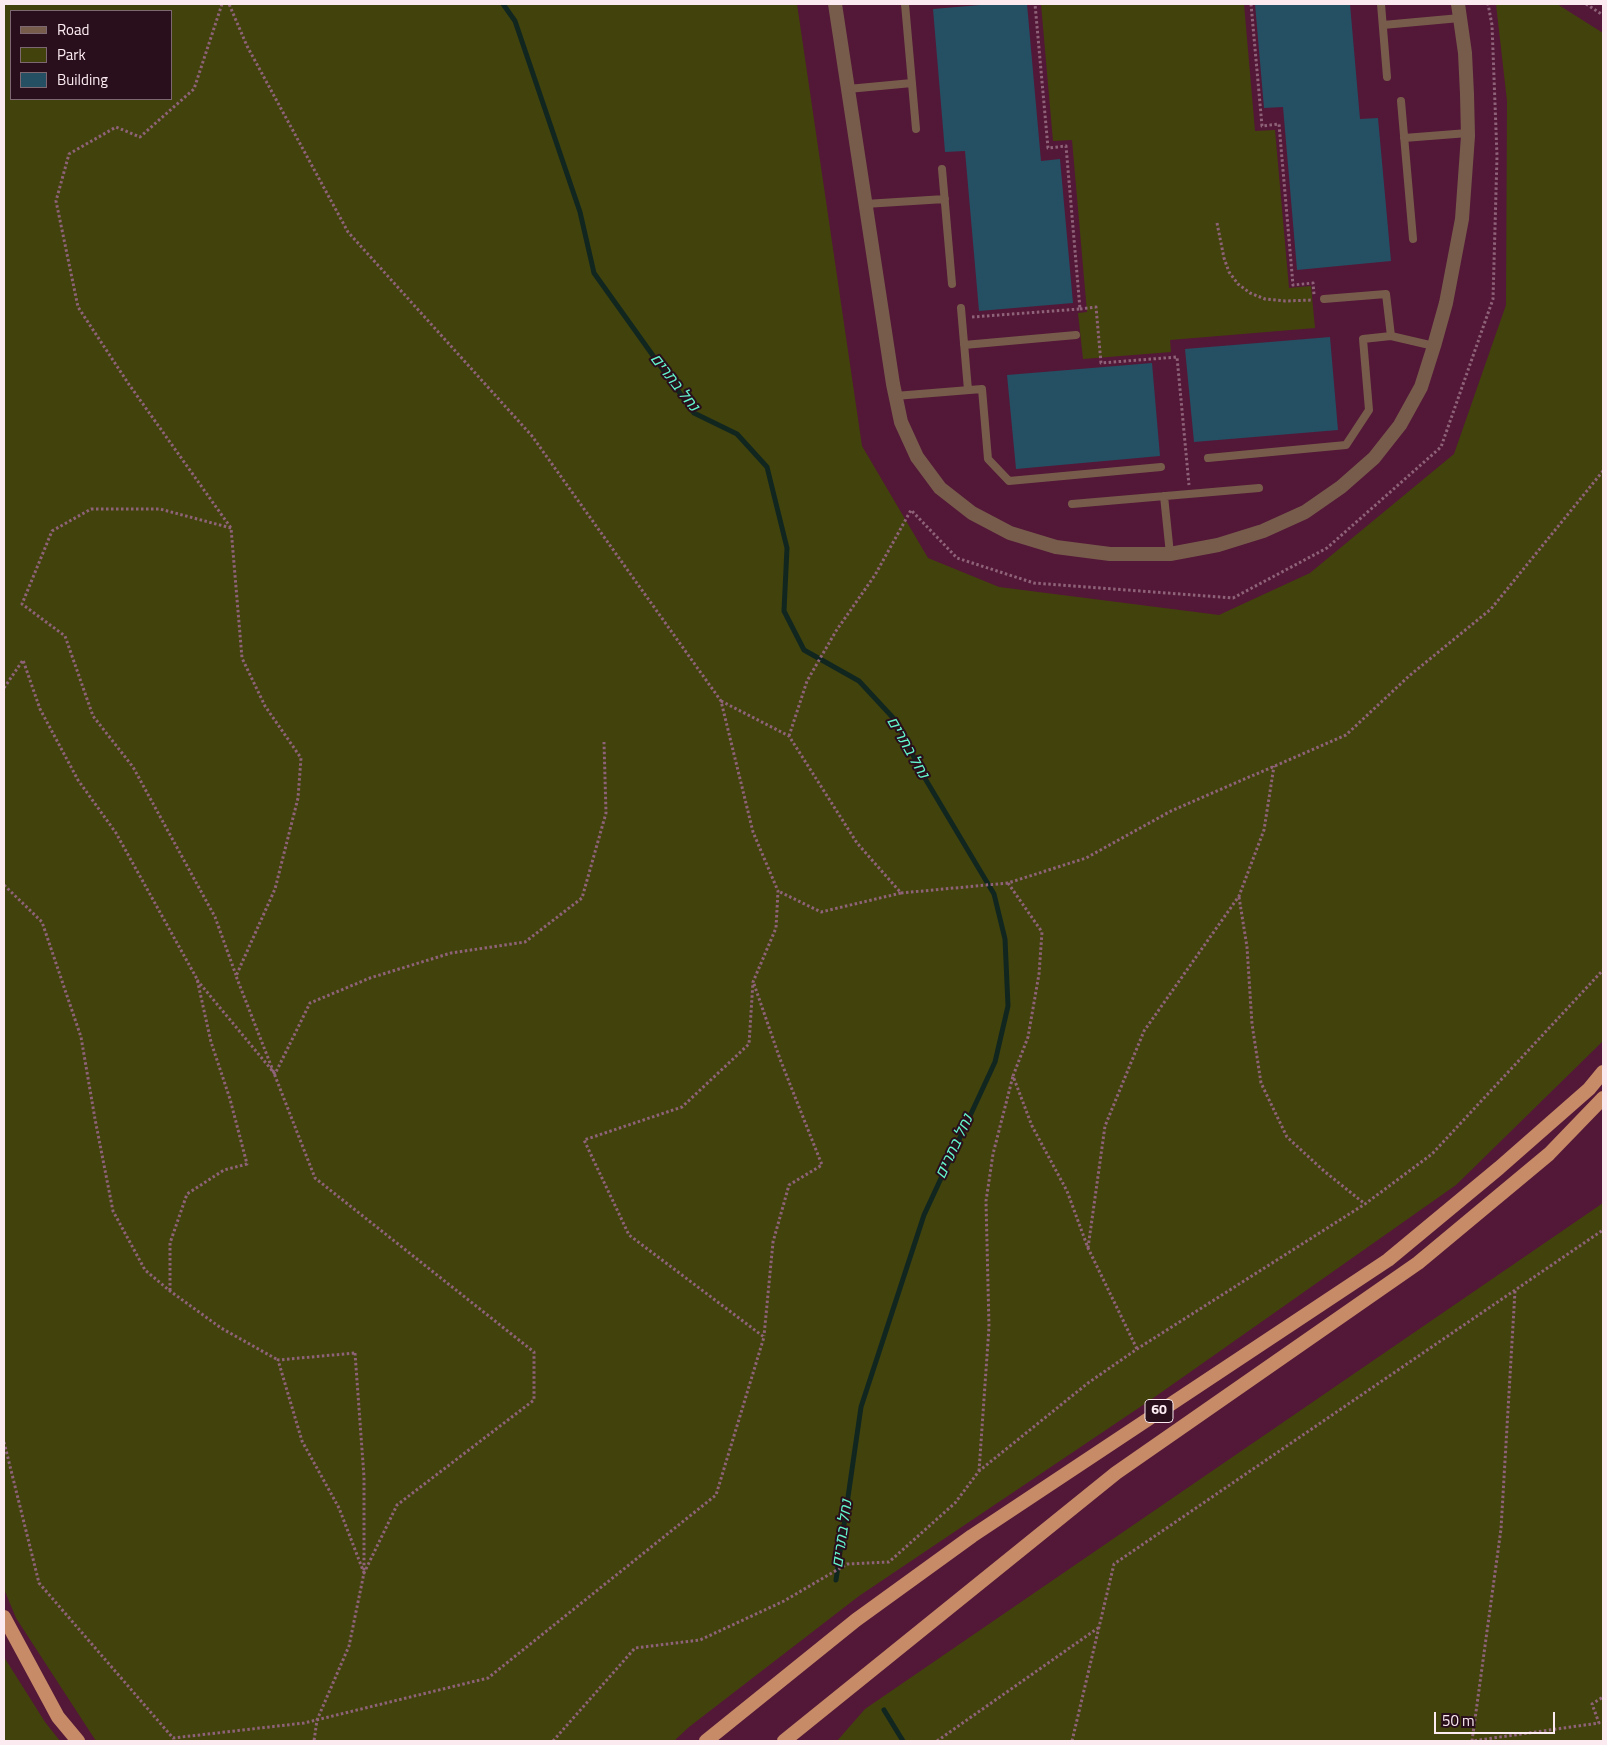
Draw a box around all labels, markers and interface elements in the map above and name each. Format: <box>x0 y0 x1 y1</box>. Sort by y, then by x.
legend <box>10 10 172 100</box>
text: Road <box>57 18 89 41</box>
text: Park <box>57 43 86 66</box>
text: Building <box>57 68 108 91</box>
water label: נחל בתרים <box>645 350 703 416</box>
water label: נחל בתרים <box>882 714 932 782</box>
water label: נחל בתרים <box>932 1112 978 1182</box>
road number: 60 <box>1145 1400 1173 1422</box>
water label: נחל בתרים <box>829 1499 857 1569</box>
scale bar <box>1437 1702 1558 1734</box>
text: 50 m <box>1442 1709 1475 1732</box>

